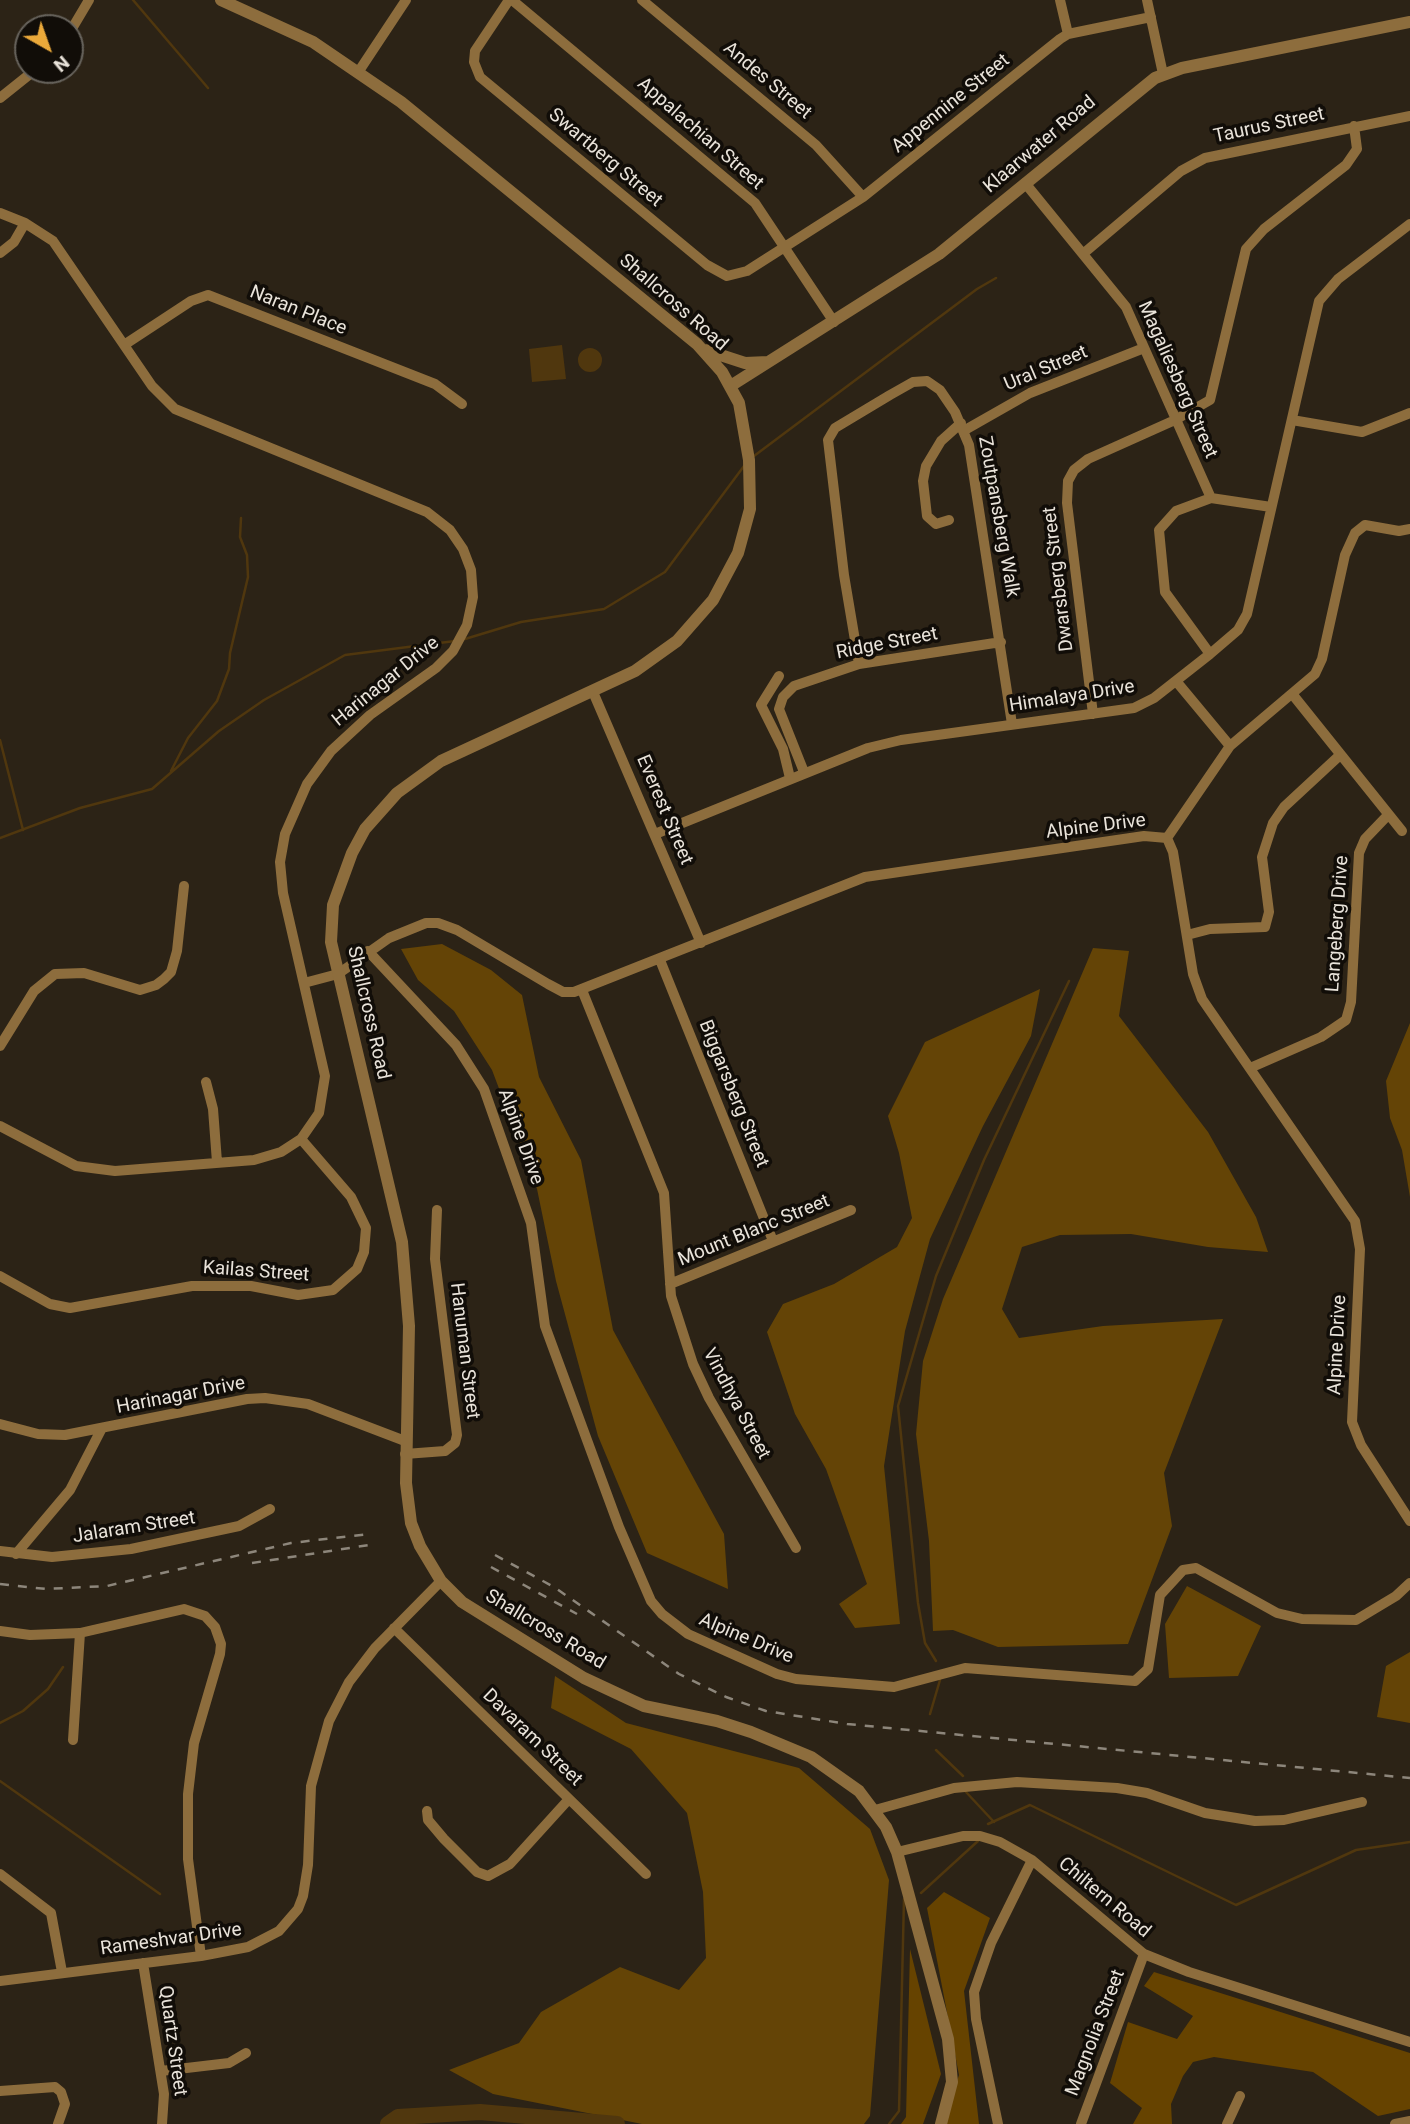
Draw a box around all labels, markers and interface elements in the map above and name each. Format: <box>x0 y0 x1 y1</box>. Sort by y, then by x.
north arrow <box>14 14 84 84</box>
street label: Andes Street <box>718 37 816 125</box>
street label: Appennine Street <box>888 50 1014 158</box>
text: N <box>49 51 74 77</box>
street label: Appalachian Street <box>632 73 768 195</box>
street label: Klaarwater Road <box>979 91 1101 199</box>
street label: Taurus Street <box>1212 103 1326 149</box>
street label: Swartberg Street <box>543 104 667 212</box>
street label: Shallcross Road <box>614 250 732 356</box>
street label: Naran Place <box>246 281 350 341</box>
street label: Magaliesberg Street <box>1132 298 1222 462</box>
street label: Ural Street <box>1001 341 1091 397</box>
street label: Zoutpansberg Walk <box>973 434 1023 600</box>
street label: Dwarsberg Street <box>1039 505 1079 653</box>
street label: Ridge Street <box>834 623 940 665</box>
street label: Harinagar Drive <box>328 632 444 732</box>
street label: Himalaya Drive <box>1008 676 1136 718</box>
street label: Everest Street <box>631 752 697 868</box>
street label: Alpine Drive <box>1045 810 1147 844</box>
street label: Langeberg Drive <box>1322 855 1354 993</box>
street label: Shallcross Road <box>342 944 394 1082</box>
street label: Biggarsberg Street <box>693 1017 773 1171</box>
street label: Alpine Drive <box>492 1086 548 1188</box>
street label: Mount Blanc Street <box>675 1190 833 1272</box>
street label: Kailas Street <box>202 1257 310 1287</box>
street label: Hanuman Street <box>444 1282 484 1420</box>
street label: Alpine Drive <box>1324 1294 1352 1396</box>
street label: Vindhya Street <box>697 1345 775 1463</box>
street label: Harinagar Drive <box>115 1372 247 1420</box>
street label: Jalaram Street <box>71 1507 197 1549</box>
street label: Shallcross Road <box>481 1585 609 1675</box>
street label: Alpine Drive <box>695 1609 797 1669</box>
street label: Davaram Street <box>477 1685 587 1791</box>
street label: Chiltern Road <box>1053 1853 1155 1943</box>
street label: Rameshvar Drive <box>99 1919 243 1961</box>
street label: Magnolia Street <box>1061 1967 1131 2099</box>
street label: Quartz Street <box>153 1984 191 2098</box>

